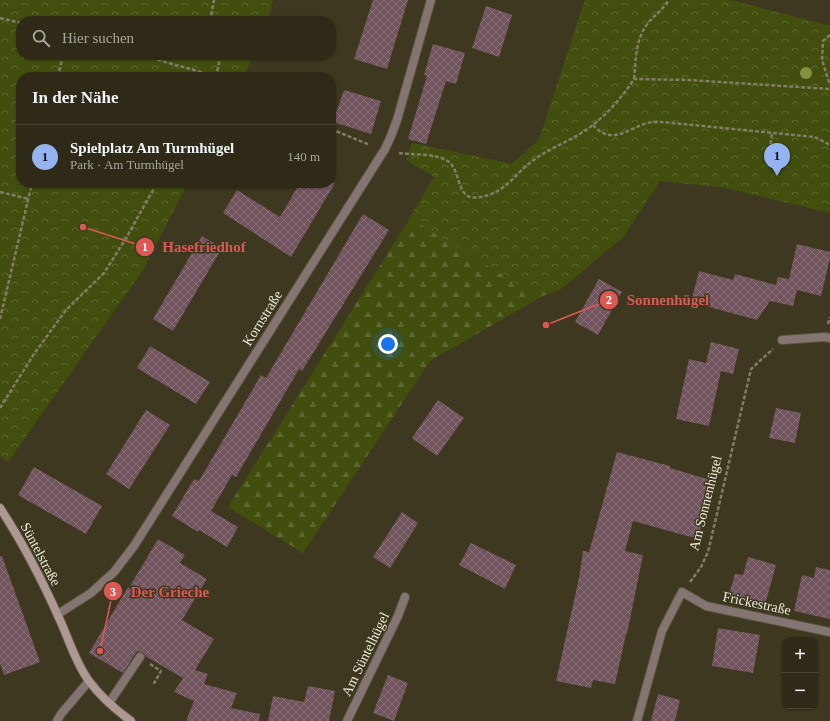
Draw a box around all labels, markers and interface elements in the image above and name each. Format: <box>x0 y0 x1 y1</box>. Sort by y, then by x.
search box <box>16 16 336 60</box>
icon: search <box>30 27 52 49</box>
text: Hier suchen <box>62 30 134 46</box>
text: In der Nähe <box>32 88 119 107</box>
text: Spielplatz Am Turmhügel <box>70 140 234 156</box>
pin: 1 <box>764 143 790 176</box>
text: 1 <box>42 149 48 164</box>
text: 140 m <box>287 149 320 164</box>
text: Park · Am Turmhügel <box>70 157 184 172</box>
callout: Hasefriedhof <box>135 234 254 261</box>
text: Hasefriedhof <box>162 239 247 255</box>
text: 1 <box>142 240 148 254</box>
callout: Sonnenhügel <box>599 286 717 313</box>
street label: Kornstraße <box>240 288 285 349</box>
text: Sonnenhügel <box>627 292 709 308</box>
text: 2 <box>606 293 612 307</box>
your location <box>378 334 398 354</box>
street label: Am Sonnenhügel <box>686 454 725 552</box>
street label: Süntelstraße <box>18 520 63 588</box>
callout: Der Grieche <box>103 578 217 605</box>
text: Der Grieche <box>131 584 210 600</box>
text: 3 <box>110 585 116 599</box>
street label: Frickestraße <box>721 589 792 618</box>
street label: Am Süntelhügel <box>339 610 392 699</box>
map controls <box>782 637 818 709</box>
button: + <box>782 637 818 673</box>
button: − <box>782 673 818 709</box>

